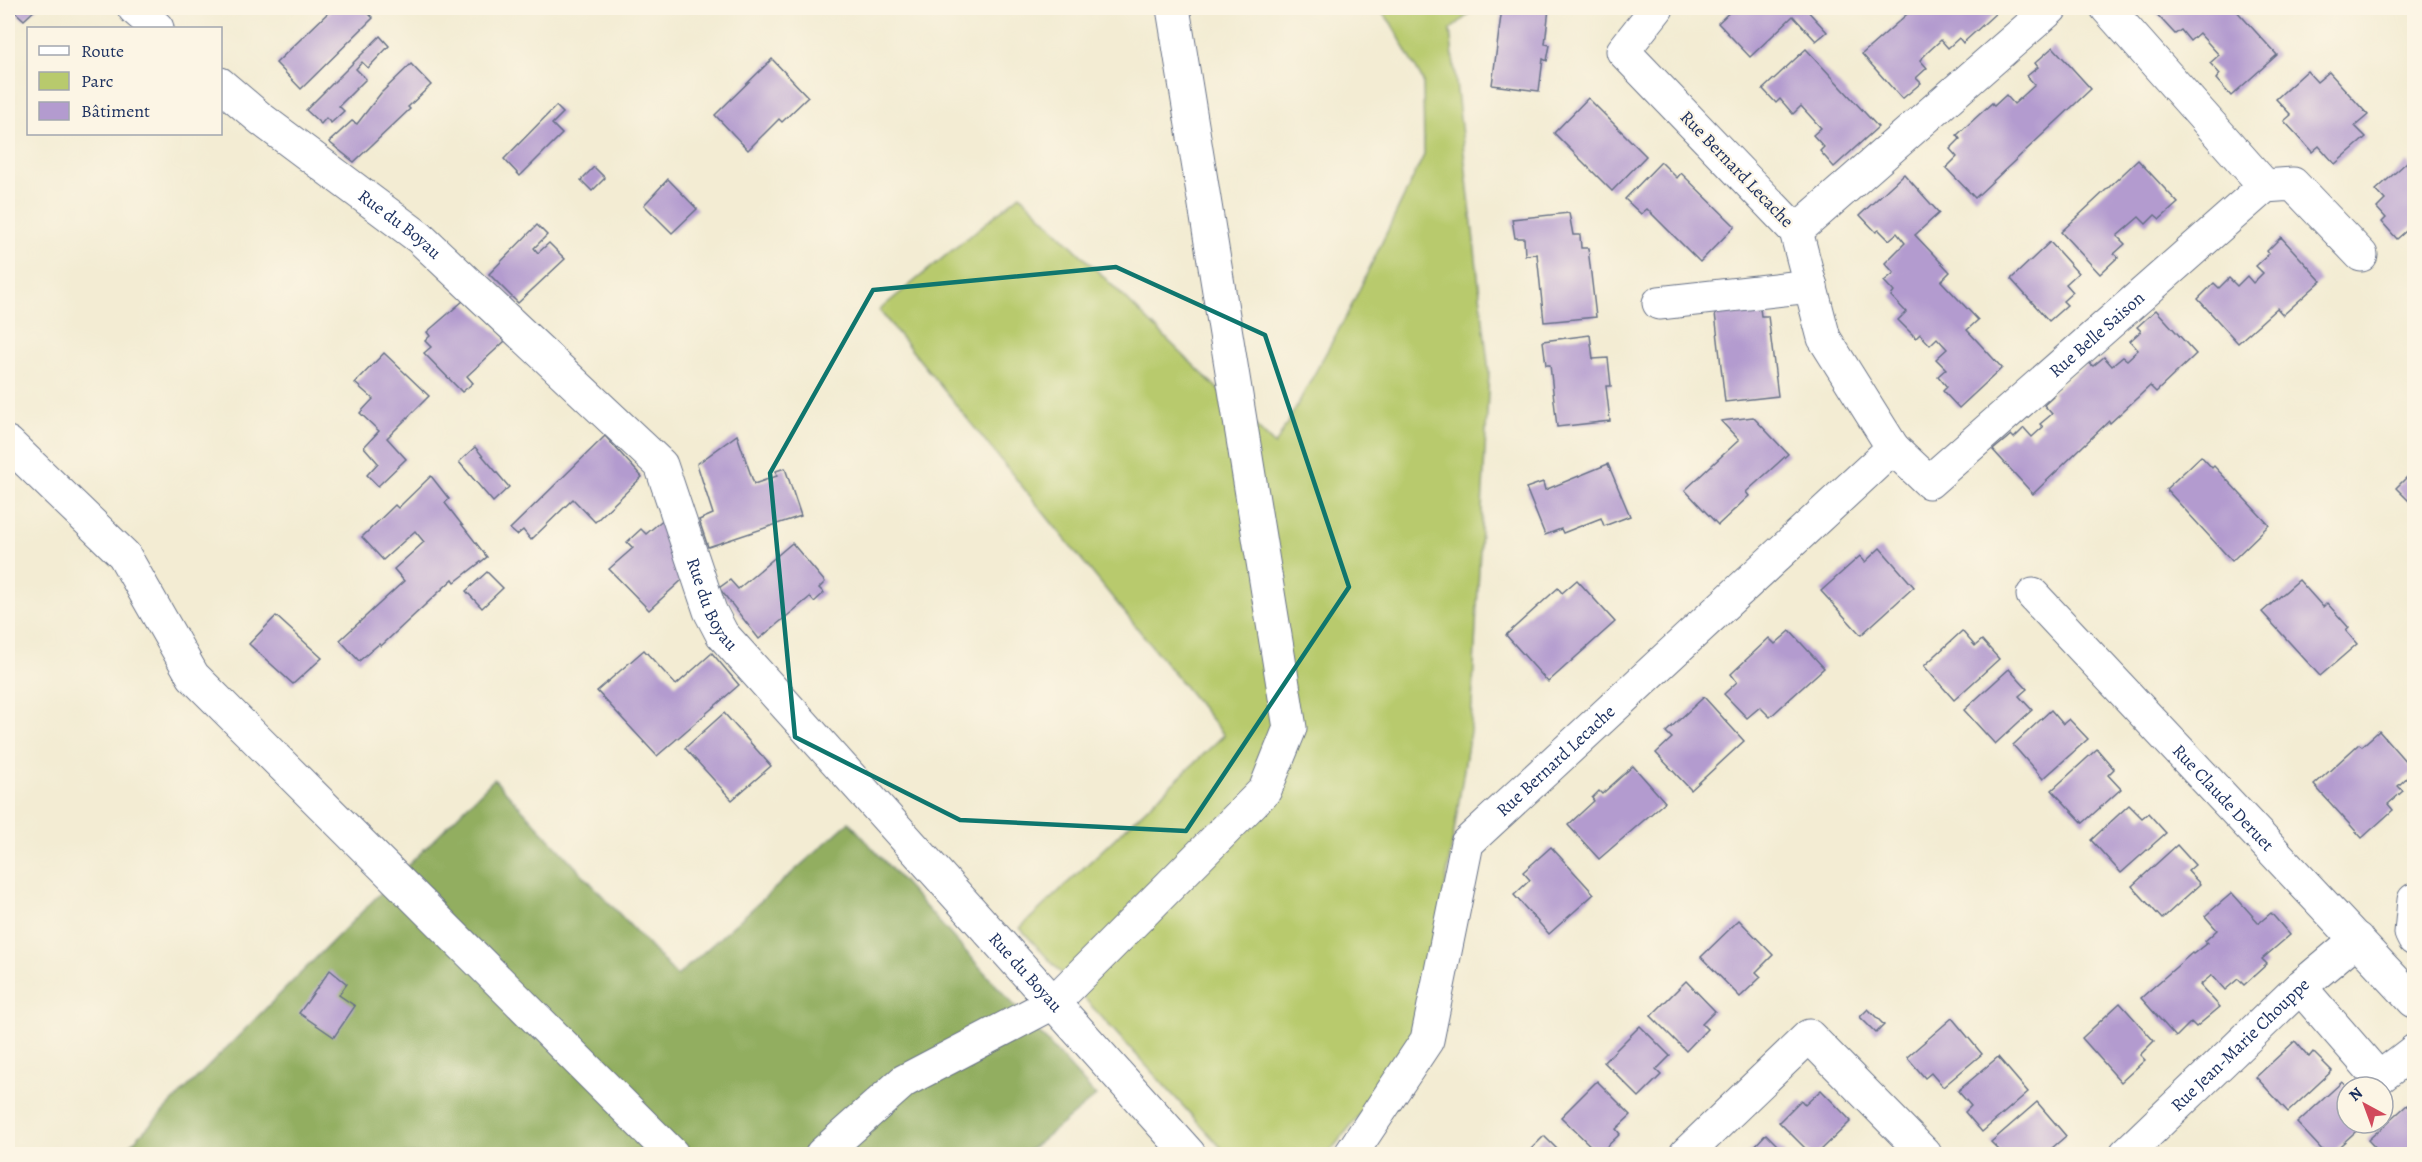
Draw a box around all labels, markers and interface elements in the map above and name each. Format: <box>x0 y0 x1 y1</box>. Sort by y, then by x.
legend <box>27 27 222 135</box>
text: Route <box>81 39 124 63</box>
text: Parc <box>81 69 113 93</box>
text: Bâtiment <box>81 99 150 123</box>
street label: Rue Bernard Lecache <box>1675 105 1799 233</box>
street label: Rue du Boyau <box>353 184 447 264</box>
street label: Rue Belle Saison <box>2044 286 2150 383</box>
street label: Rue du Boyau <box>681 554 743 656</box>
street label: Rue Bernard Lecache <box>1491 700 1620 822</box>
street label: Rue Claude Deruet <box>2167 739 2279 856</box>
street label: Rue du Boyau <box>983 927 1068 1018</box>
street label: Rue Jean-Marie Chouppe <box>2165 972 2314 1117</box>
north arrow <box>2335 1075 2395 1135</box>
text: N <box>2344 1082 2368 1107</box>

